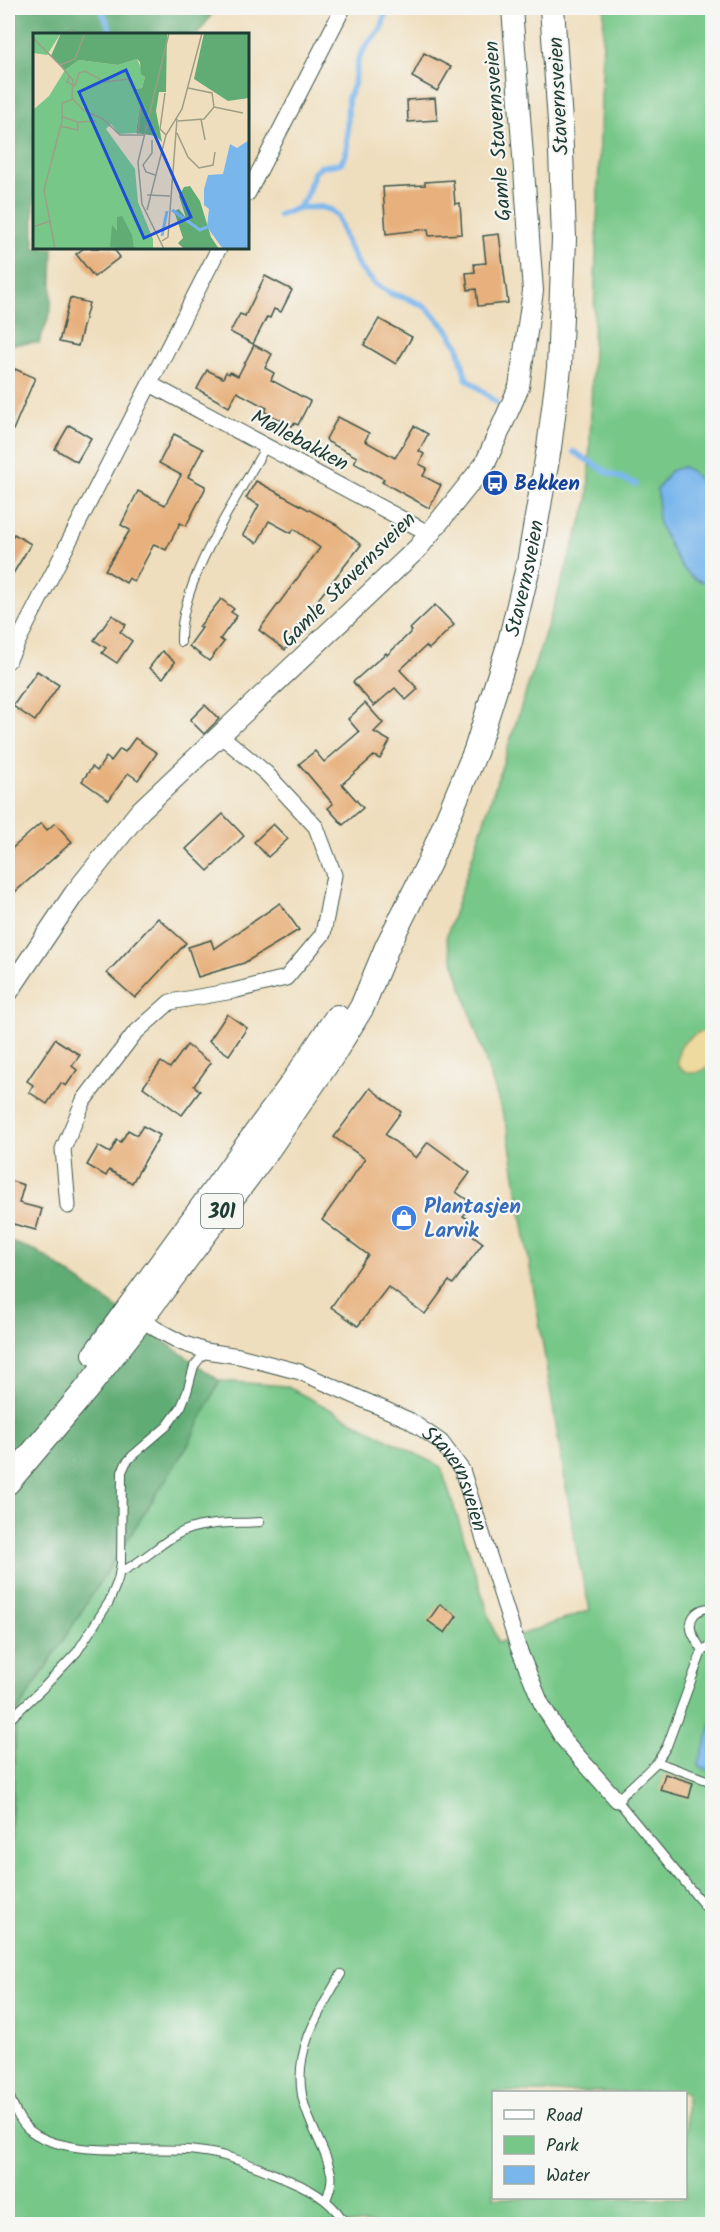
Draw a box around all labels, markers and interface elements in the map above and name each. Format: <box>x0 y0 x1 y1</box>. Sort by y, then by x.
inset map <box>33 33 249 249</box>
street label: Stavernsveien <box>540 36 579 156</box>
street label: Gamle Stavernsveien <box>476 40 521 222</box>
street label: Møllebakken <box>244 402 354 481</box>
bus stop icon: Bekken <box>480 468 510 498</box>
place label: Bekken <box>514 468 580 501</box>
street label: Gamle Stavernsveien <box>273 504 425 656</box>
street label: Stavernsveien <box>497 518 554 640</box>
place label: Plantasjen Larvik <box>424 1191 521 1248</box>
road number: 301 <box>201 1194 243 1228</box>
shop icon: Plantasjen Larvik <box>389 1203 419 1233</box>
street label: Stavernsveien <box>414 1418 495 1536</box>
legend <box>492 2091 687 2199</box>
text: Road <box>546 2102 583 2131</box>
text: Park <box>546 2132 579 2161</box>
text: Water <box>546 2162 591 2191</box>

